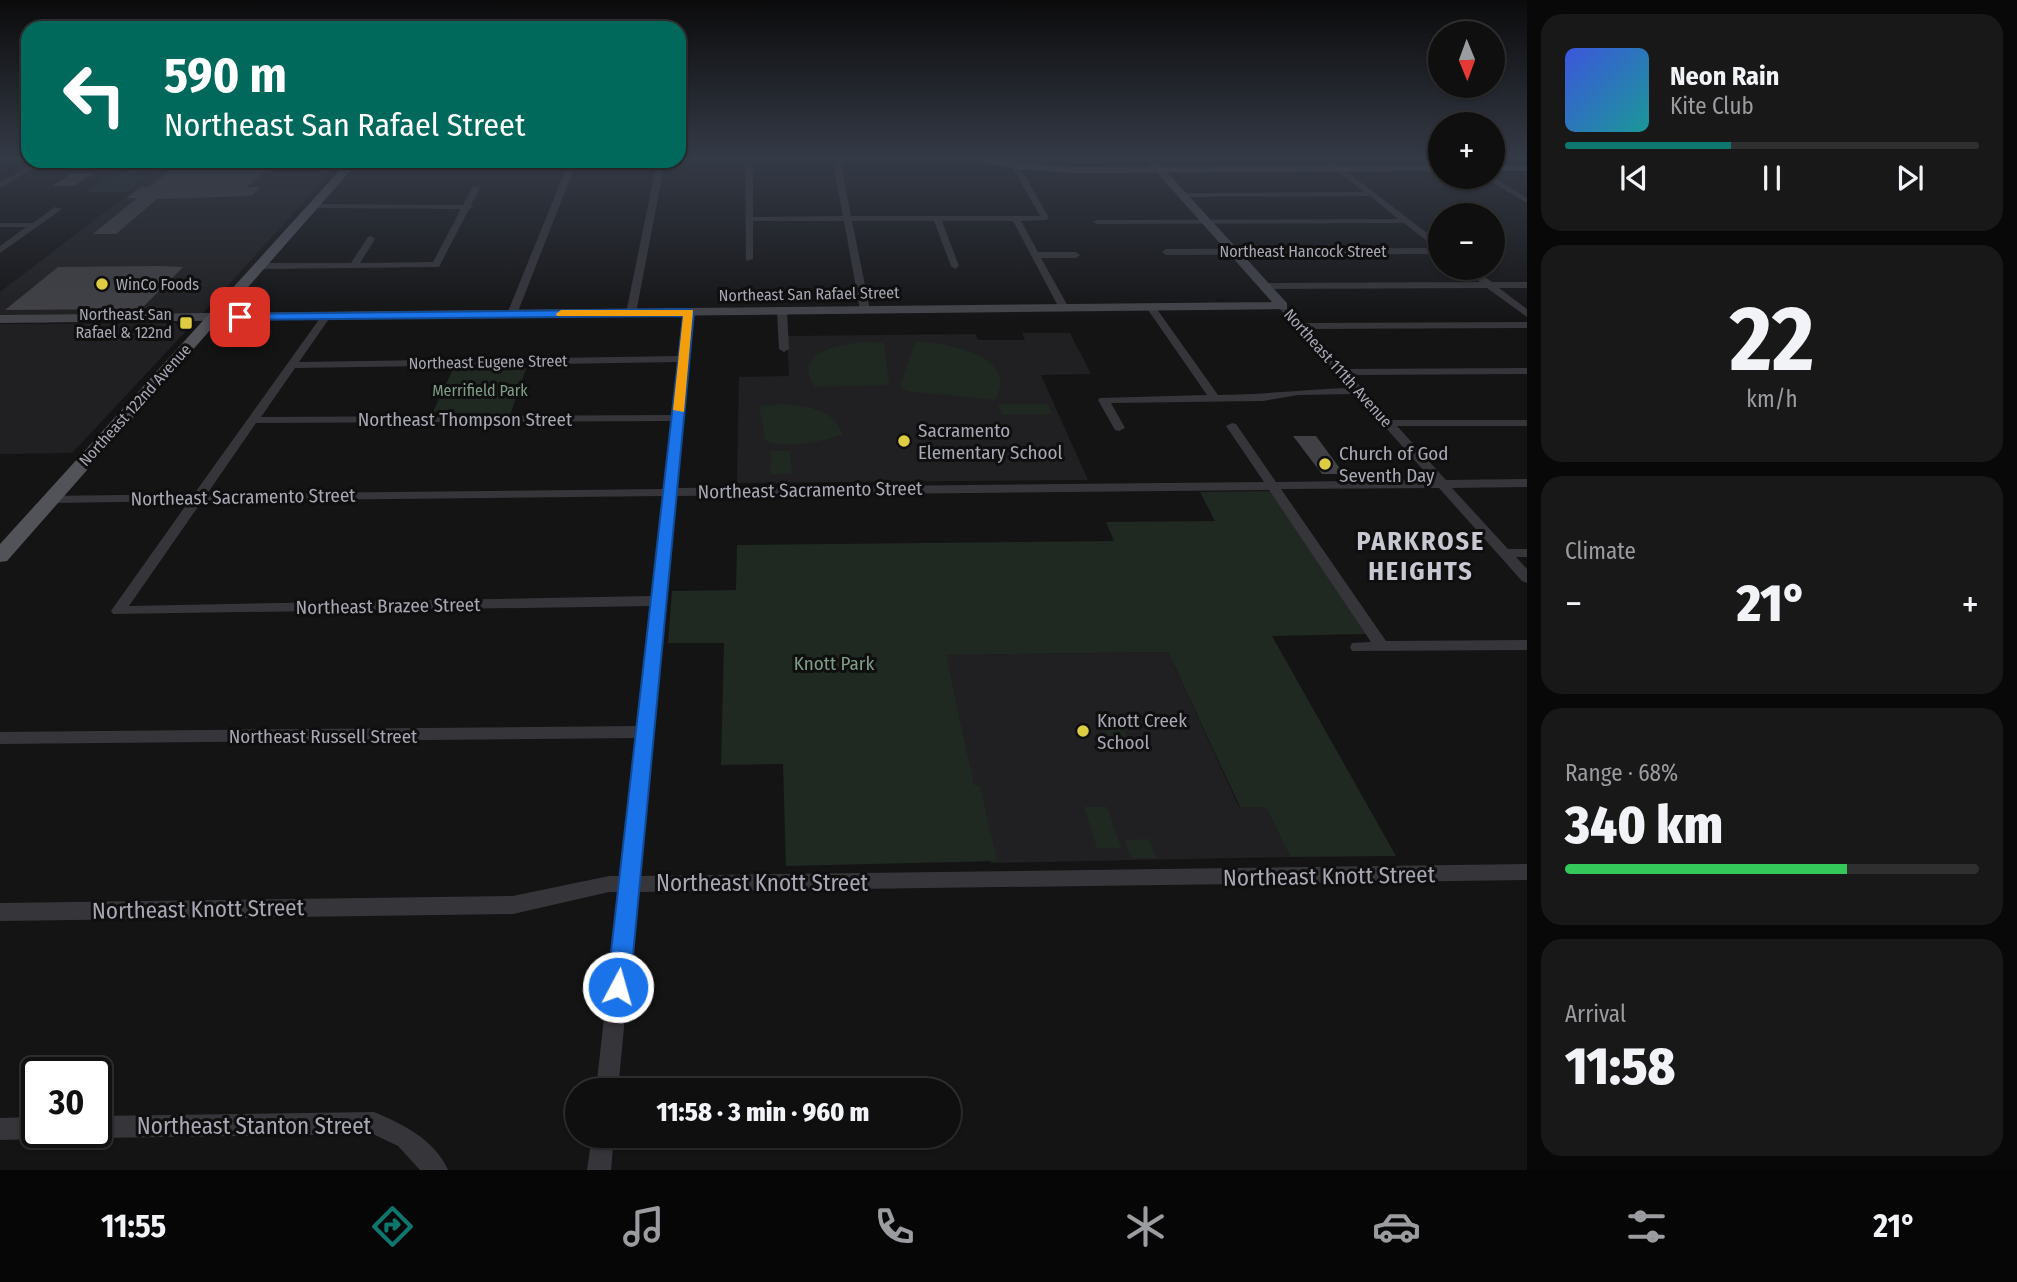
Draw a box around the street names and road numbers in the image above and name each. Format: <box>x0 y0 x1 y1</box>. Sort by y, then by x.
street label: Northeast Hancock Street <box>1219 242 1387 261</box>
street label: Northeast San Rafael Street <box>718 283 900 305</box>
street label: Northeast 111th Avenue <box>1280 305 1396 431</box>
street label: Northeast 122nd Avenue <box>75 340 195 470</box>
street label: Northeast Eugene Street <box>408 351 568 373</box>
street label: Northeast Thompson Street <box>358 408 573 431</box>
street label: Northeast Sacramento Street <box>697 477 923 503</box>
street label: Northeast Sacramento Street <box>130 484 356 510</box>
street label: Northeast Brazee Street <box>295 593 481 619</box>
street label: Northeast Russell Street <box>229 725 418 748</box>
street label: Northeast Knott Street <box>1223 860 1436 892</box>
street label: Northeast Knott Street <box>656 869 869 897</box>
street label: Northeast Knott Street <box>92 893 305 925</box>
street label: Northeast Stanton Street <box>137 1112 372 1140</box>

